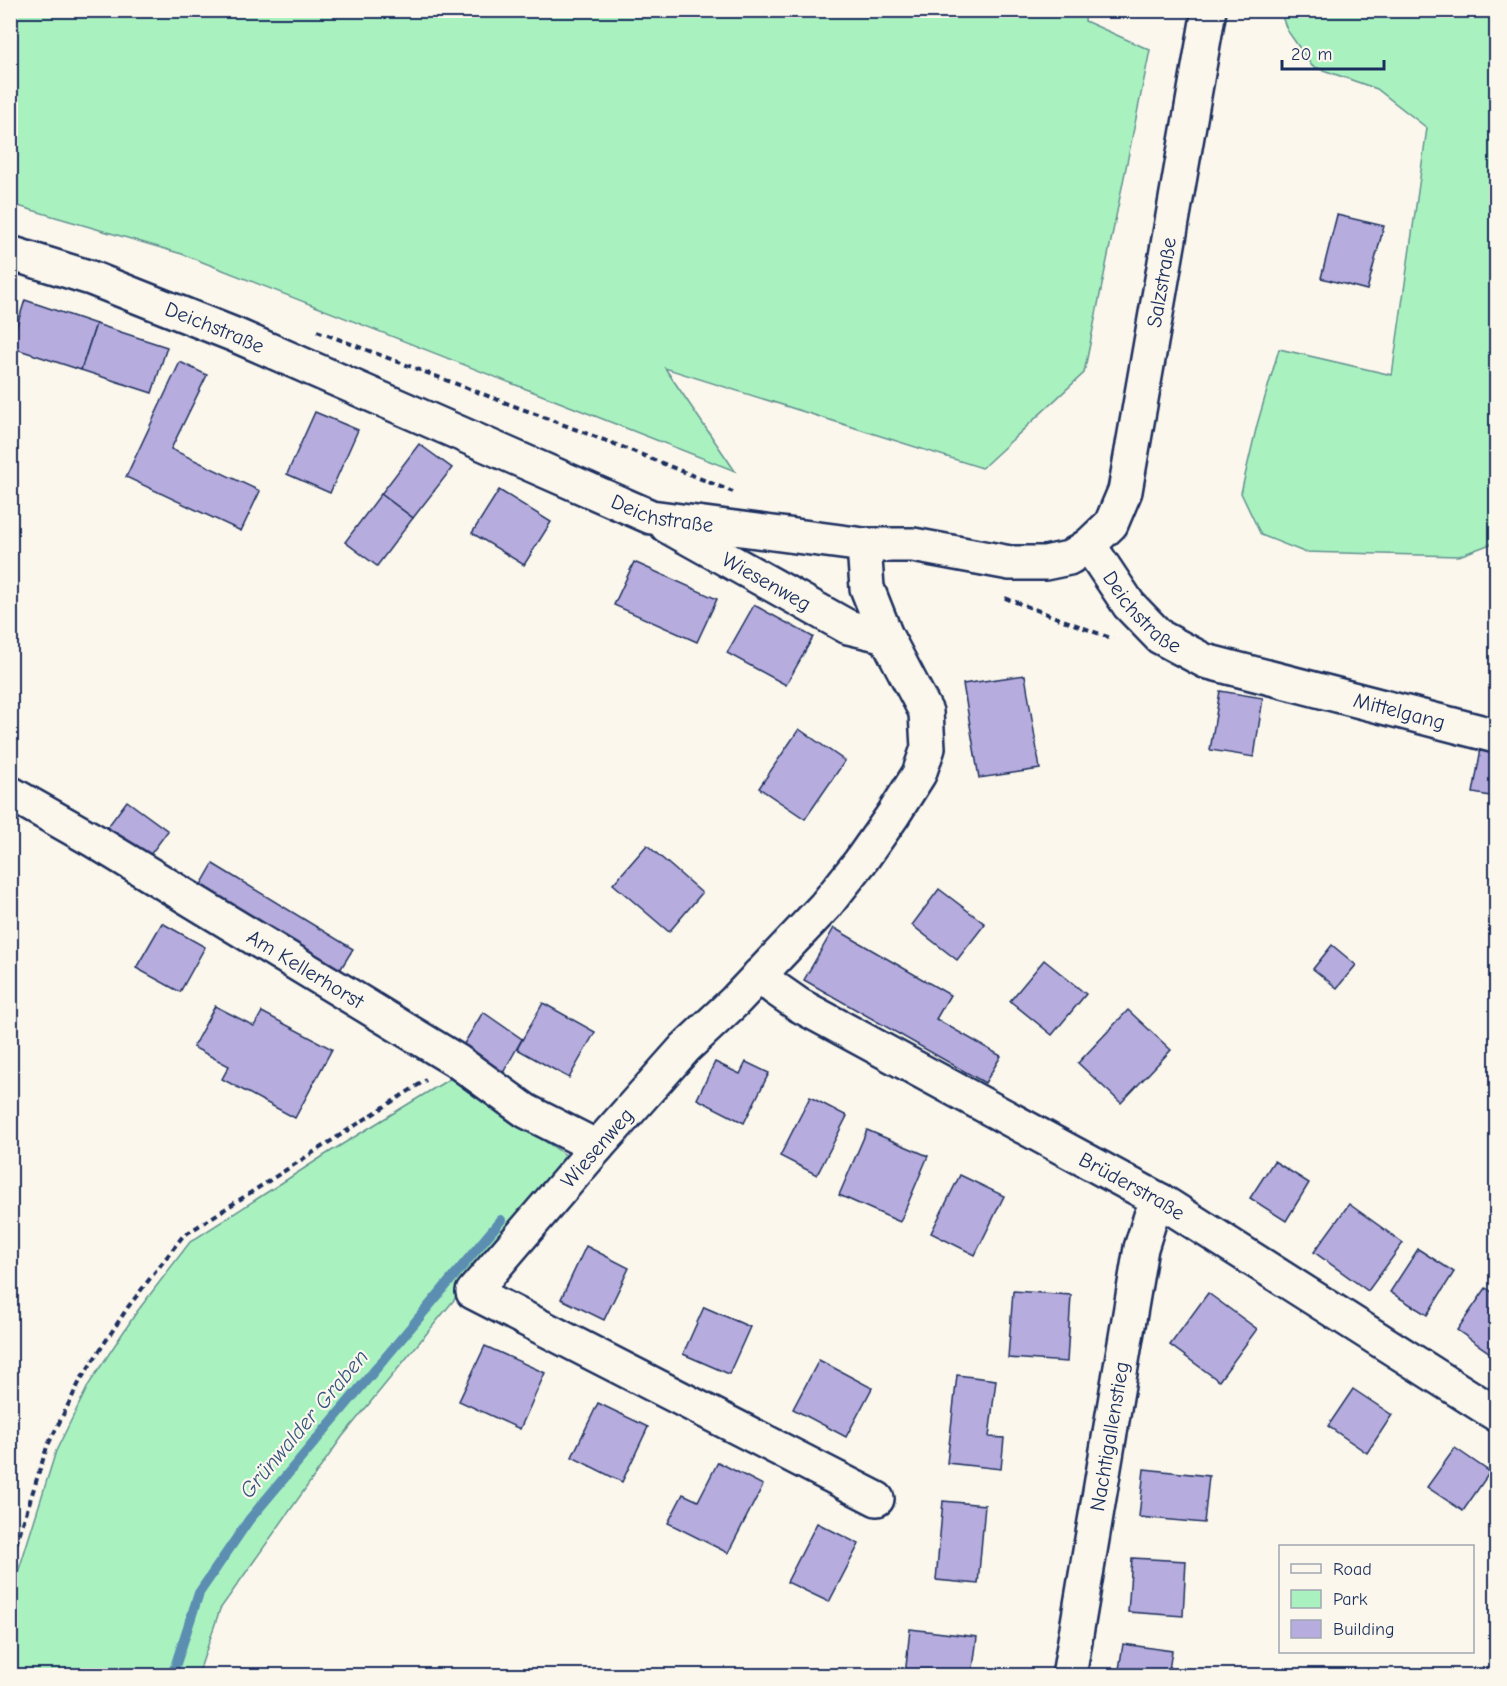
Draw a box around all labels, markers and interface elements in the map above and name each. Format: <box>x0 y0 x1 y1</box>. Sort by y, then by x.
scale bar <box>1282 33 1384 71</box>
text: 20 m <box>1291 44 1332 65</box>
street label: Salzstraße <box>1142 235 1181 329</box>
street label: Deichstraße <box>162 297 268 358</box>
street label: Deichstraße <box>607 489 715 537</box>
street label: Wiesenweg <box>718 547 815 616</box>
street label: Deichstraße <box>1098 567 1185 658</box>
street label: Mittelgang <box>1351 688 1448 734</box>
street label: Am Kellerhorst <box>243 924 369 1014</box>
street label: Wiesenweg <box>556 1103 638 1193</box>
street label: Brüderstraße <box>1075 1147 1189 1225</box>
water label: Grünwalder Graben <box>234 1344 374 1504</box>
street label: Nachtigallenstieg <box>1085 1360 1134 1513</box>
legend <box>1279 1545 1474 1653</box>
text: Road <box>1333 1559 1372 1580</box>
text: Park <box>1333 1589 1368 1610</box>
text: Building <box>1333 1619 1395 1640</box>

